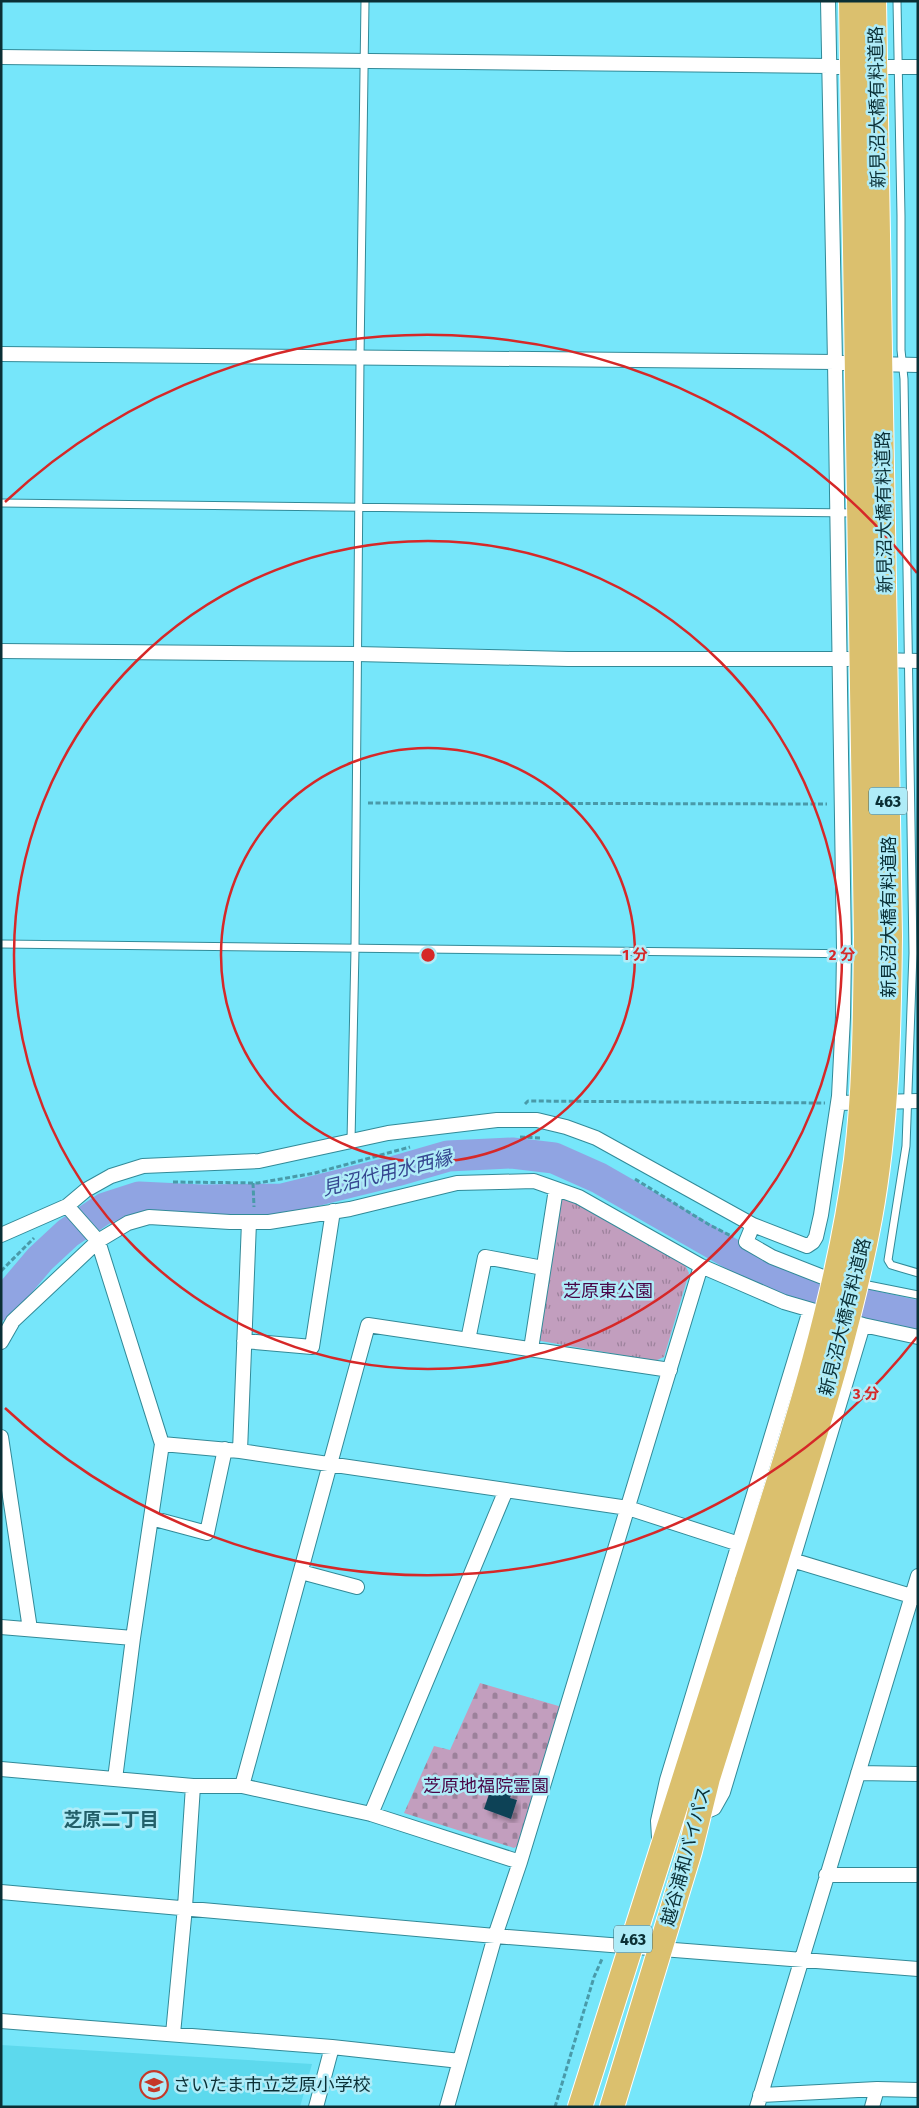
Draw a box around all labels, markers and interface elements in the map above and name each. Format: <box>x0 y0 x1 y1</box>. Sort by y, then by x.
street label: 新見沼大橋有料道路 <box>865 26 889 188</box>
street label: 新見沼大橋有料道路 <box>872 431 896 593</box>
road number: 463 <box>869 788 907 814</box>
street label: 新見沼大橋有料道路 <box>878 836 900 998</box>
centre of rings <box>419 946 437 964</box>
text: 1 分 <box>622 946 648 964</box>
text: 2 分 <box>829 946 855 964</box>
water label: 見沼代用水西縁 <box>320 1145 456 1200</box>
street label: 新見沼大橋有料道路 <box>815 1236 875 1398</box>
park label: 芝原東公園 <box>563 1280 653 1302</box>
text: 3 分 <box>852 1385 879 1403</box>
park label: 芝原地福院霊園 <box>423 1775 549 1797</box>
street label: 越谷浦和バイパス <box>657 1784 715 1928</box>
district label: 芝原二丁目 <box>63 1808 159 1831</box>
road number: 463 <box>614 1926 652 1952</box>
school or university icon: さいたま市立芝原小学校 <box>139 2070 169 2100</box>
place label: さいたま市立芝原小学校 <box>173 2074 370 2096</box>

